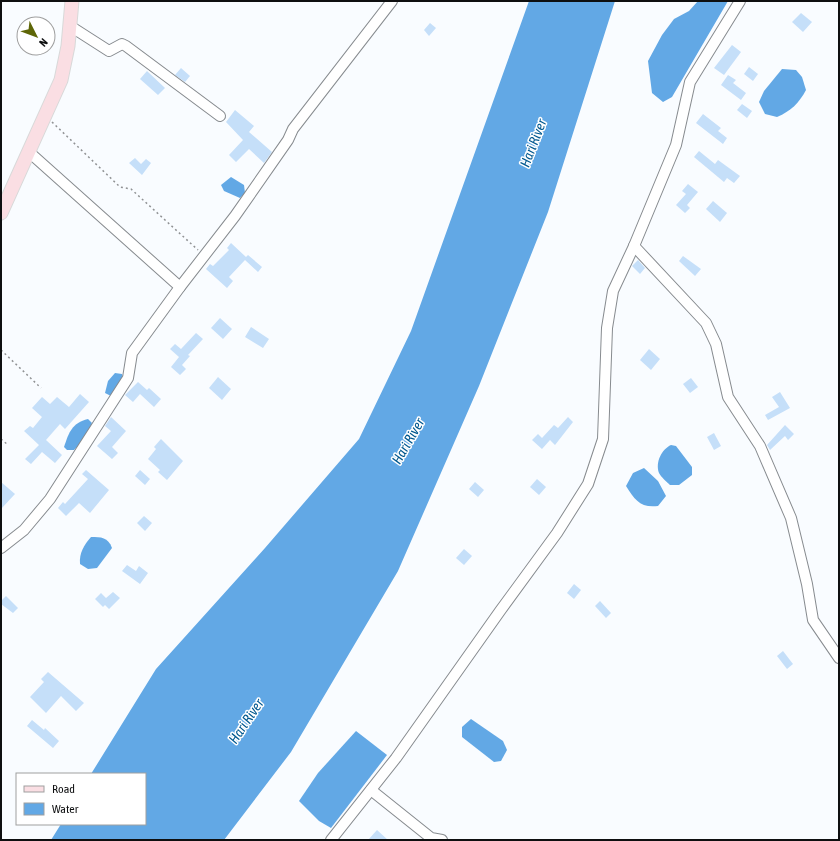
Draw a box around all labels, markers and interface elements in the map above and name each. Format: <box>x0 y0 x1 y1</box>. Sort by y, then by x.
north arrow <box>16 16 56 56</box>
text: N <box>37 36 50 49</box>
water label: Hari River <box>517 116 550 169</box>
water label: Hari River <box>389 414 428 467</box>
water label: Hari River <box>225 695 267 746</box>
legend <box>16 773 146 825</box>
text: Road <box>52 782 75 796</box>
text: Water <box>52 802 79 816</box>

